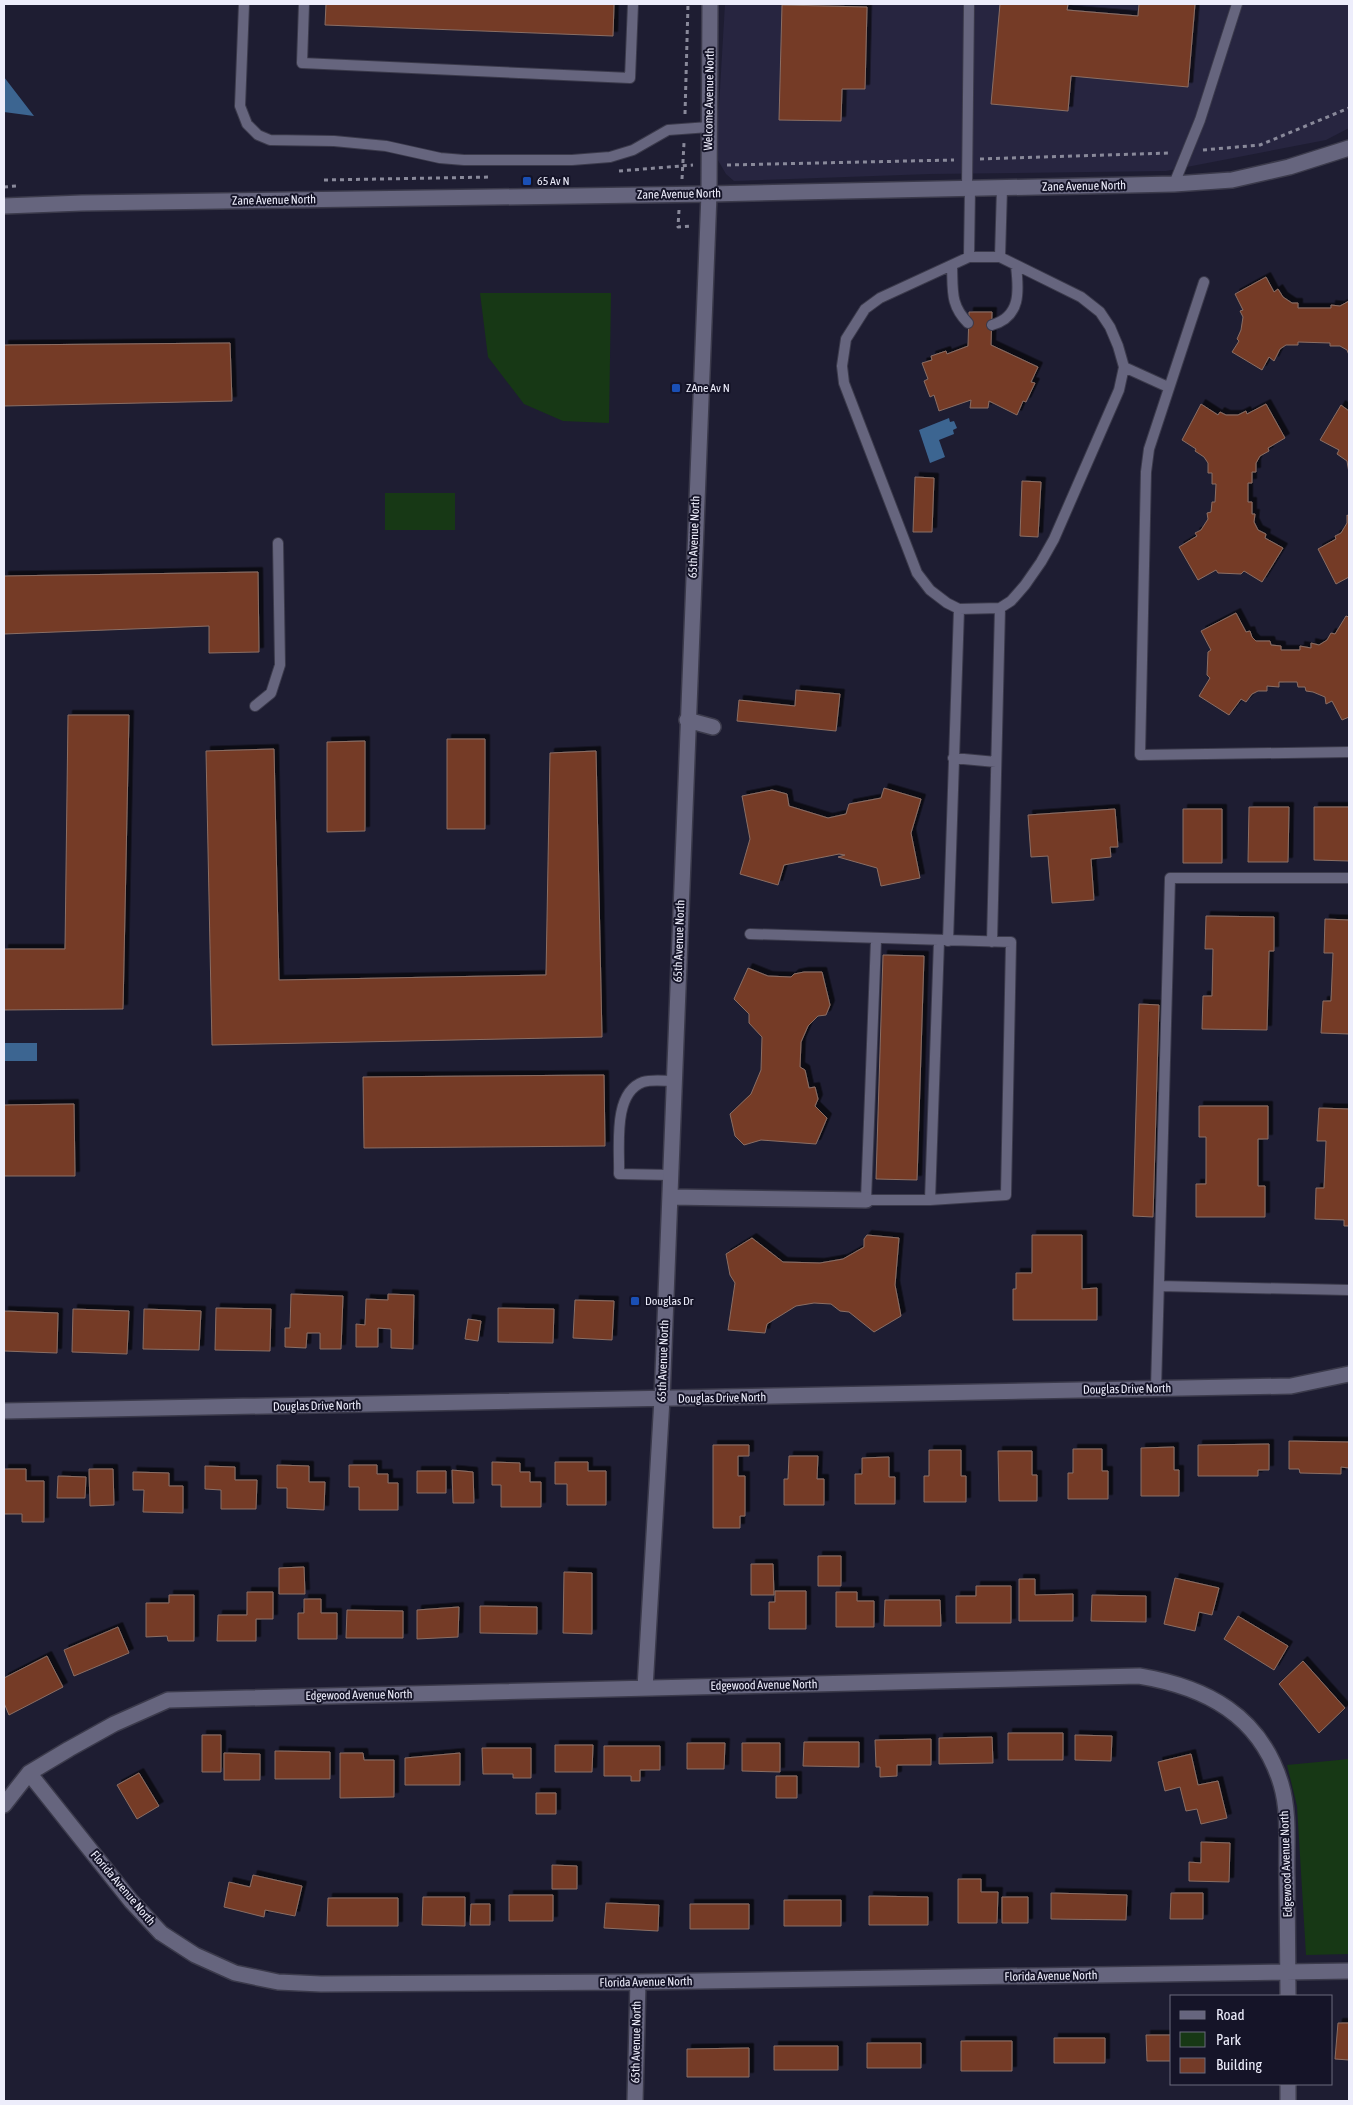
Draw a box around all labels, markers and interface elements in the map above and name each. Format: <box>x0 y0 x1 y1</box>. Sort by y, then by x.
street label: Welcome Avenue North <box>701 47 717 151</box>
place label: 65 Av N <box>537 174 569 188</box>
marker: 65 Av N <box>521 175 533 187</box>
street label: Zane Avenue North <box>1042 178 1126 194</box>
street label: Zane Avenue North <box>637 186 721 202</box>
street label: Zane Avenue North <box>232 192 316 208</box>
place label: ZAne Av N <box>686 381 730 395</box>
marker: ZAne Av N <box>670 382 682 394</box>
street label: 65th Avenue North <box>686 496 702 578</box>
street label: 65th Avenue North <box>671 900 687 982</box>
place label: Douglas Dr <box>645 1294 694 1308</box>
marker: Douglas Dr <box>629 1295 641 1307</box>
street label: 65th Avenue North <box>655 1320 671 1402</box>
street label: Douglas Drive North <box>1083 1381 1171 1397</box>
street label: Douglas Drive North <box>678 1390 766 1406</box>
street label: Douglas Drive North <box>273 1398 361 1414</box>
street label: Edgewood Avenue North <box>710 1677 818 1693</box>
street label: Edgewood Avenue North <box>305 1687 413 1703</box>
street label: Edgewood Avenue North <box>1277 1810 1295 1918</box>
street label: Florida Avenue North <box>88 1848 158 1928</box>
street label: Florida Avenue North <box>1004 1968 1098 1984</box>
street label: Florida Avenue North <box>599 1974 693 1990</box>
legend <box>1170 1995 1333 2085</box>
street label: 65th Avenue North <box>628 2001 644 2083</box>
text: Road <box>1216 2006 1245 2023</box>
text: Park <box>1216 2031 1241 2048</box>
text: Building <box>1216 2056 1262 2073</box>

